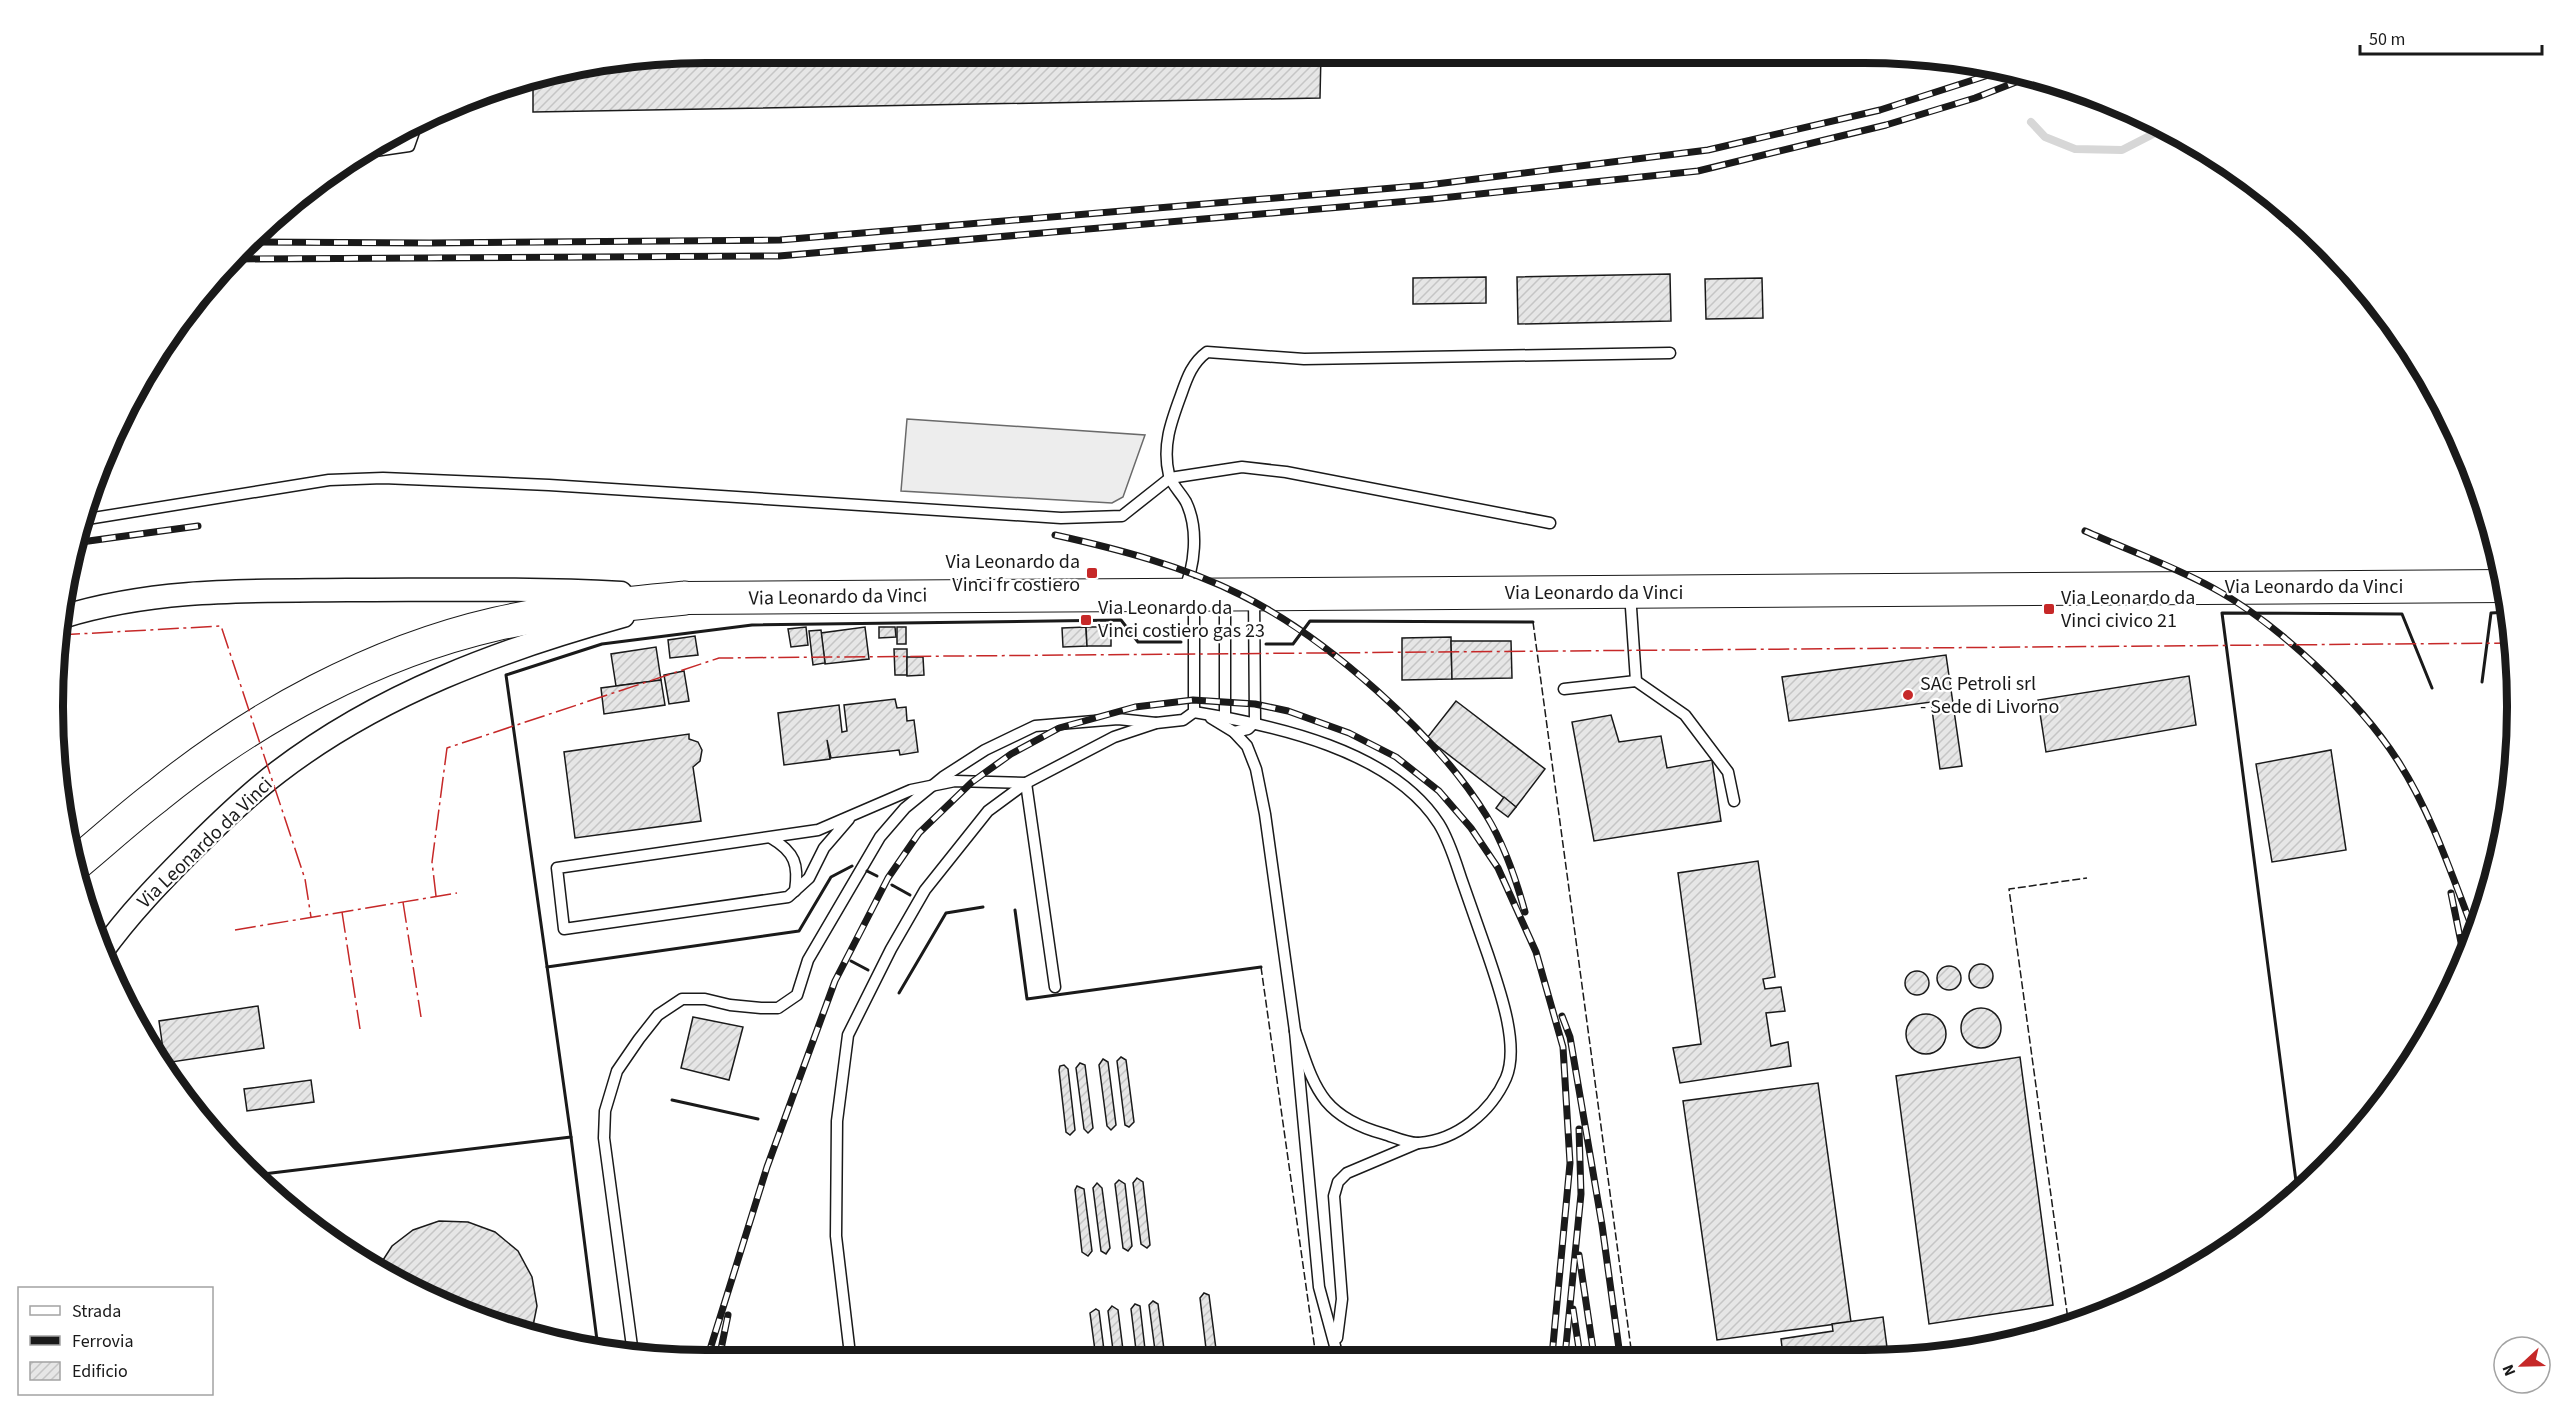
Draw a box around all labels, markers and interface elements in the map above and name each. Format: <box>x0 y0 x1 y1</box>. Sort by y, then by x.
scale bar <box>2360 18 2542 56</box>
text: 50 m <box>2369 27 2405 52</box>
place label: Via Leonardo da Vinci fr costiero <box>946 548 1080 599</box>
marker: Via Leonardo da Vinci fr costiero <box>1085 566 1099 580</box>
street label: Via Leonardo da Vinci <box>2225 573 2403 601</box>
street label: Via Leonardo da Vinci <box>1505 579 1683 607</box>
street label: Via Leonardo da Vinci <box>748 581 928 613</box>
place label: Via Leonardo da Vinci civico 21 <box>2061 584 2195 635</box>
place label: Via Leonardo da Vinci costiero gas 23 <box>1098 594 1265 645</box>
marker: Via Leonardo da Vinci civico 21 <box>2042 602 2056 616</box>
marker: Via Leonardo da Vinci costiero gas 23 <box>1079 613 1093 627</box>
place label: SAC Petroli srl - Sede di Livorno <box>1920 670 2059 721</box>
marker: SAC Petroli srl - Sede di Livorno <box>1901 688 1915 702</box>
street label: Via Leonardo da Vinci <box>131 771 279 915</box>
legend <box>18 1287 213 1395</box>
text: Strada <box>72 1299 121 1324</box>
text: Ferrovia <box>72 1329 133 1354</box>
north arrow <box>2492 1335 2552 1395</box>
text: Edificio <box>72 1359 128 1384</box>
text: N <box>2497 1361 2521 1379</box>

